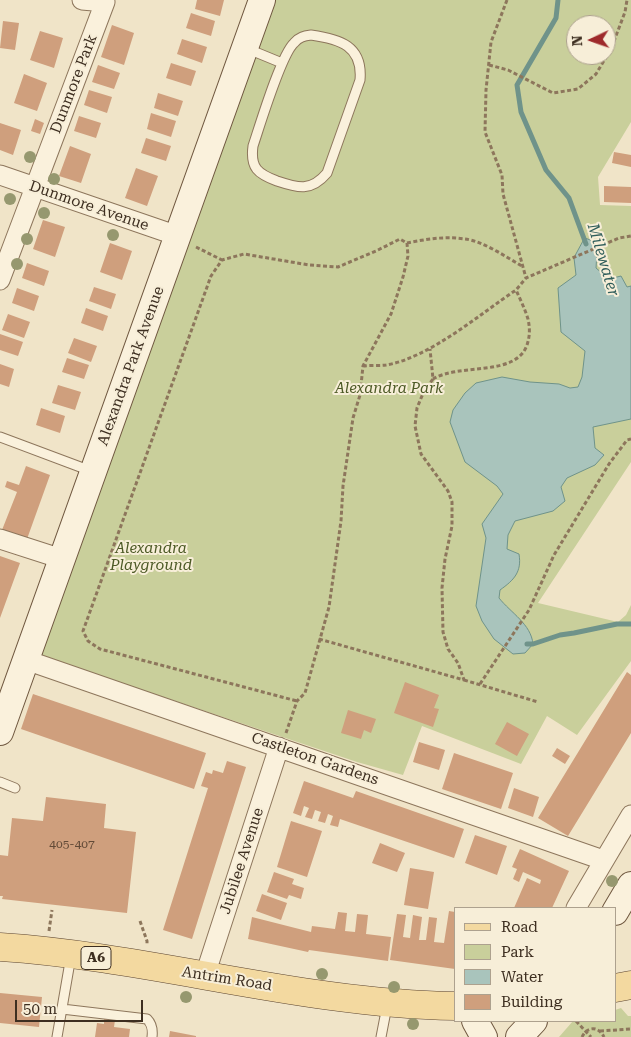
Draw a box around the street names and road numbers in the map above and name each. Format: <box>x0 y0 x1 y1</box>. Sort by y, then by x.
street label: Dunmore Park <box>47 32 101 136</box>
street label: Dunmore Avenue <box>27 177 151 235</box>
street label: Alexandra Park Avenue <box>94 284 168 448</box>
street label: Castleton Gardens <box>249 729 381 789</box>
street label: Jubilee Avenue <box>216 806 268 916</box>
road number: A6 <box>81 946 111 970</box>
street label: Antrim Road <box>181 963 273 995</box>

